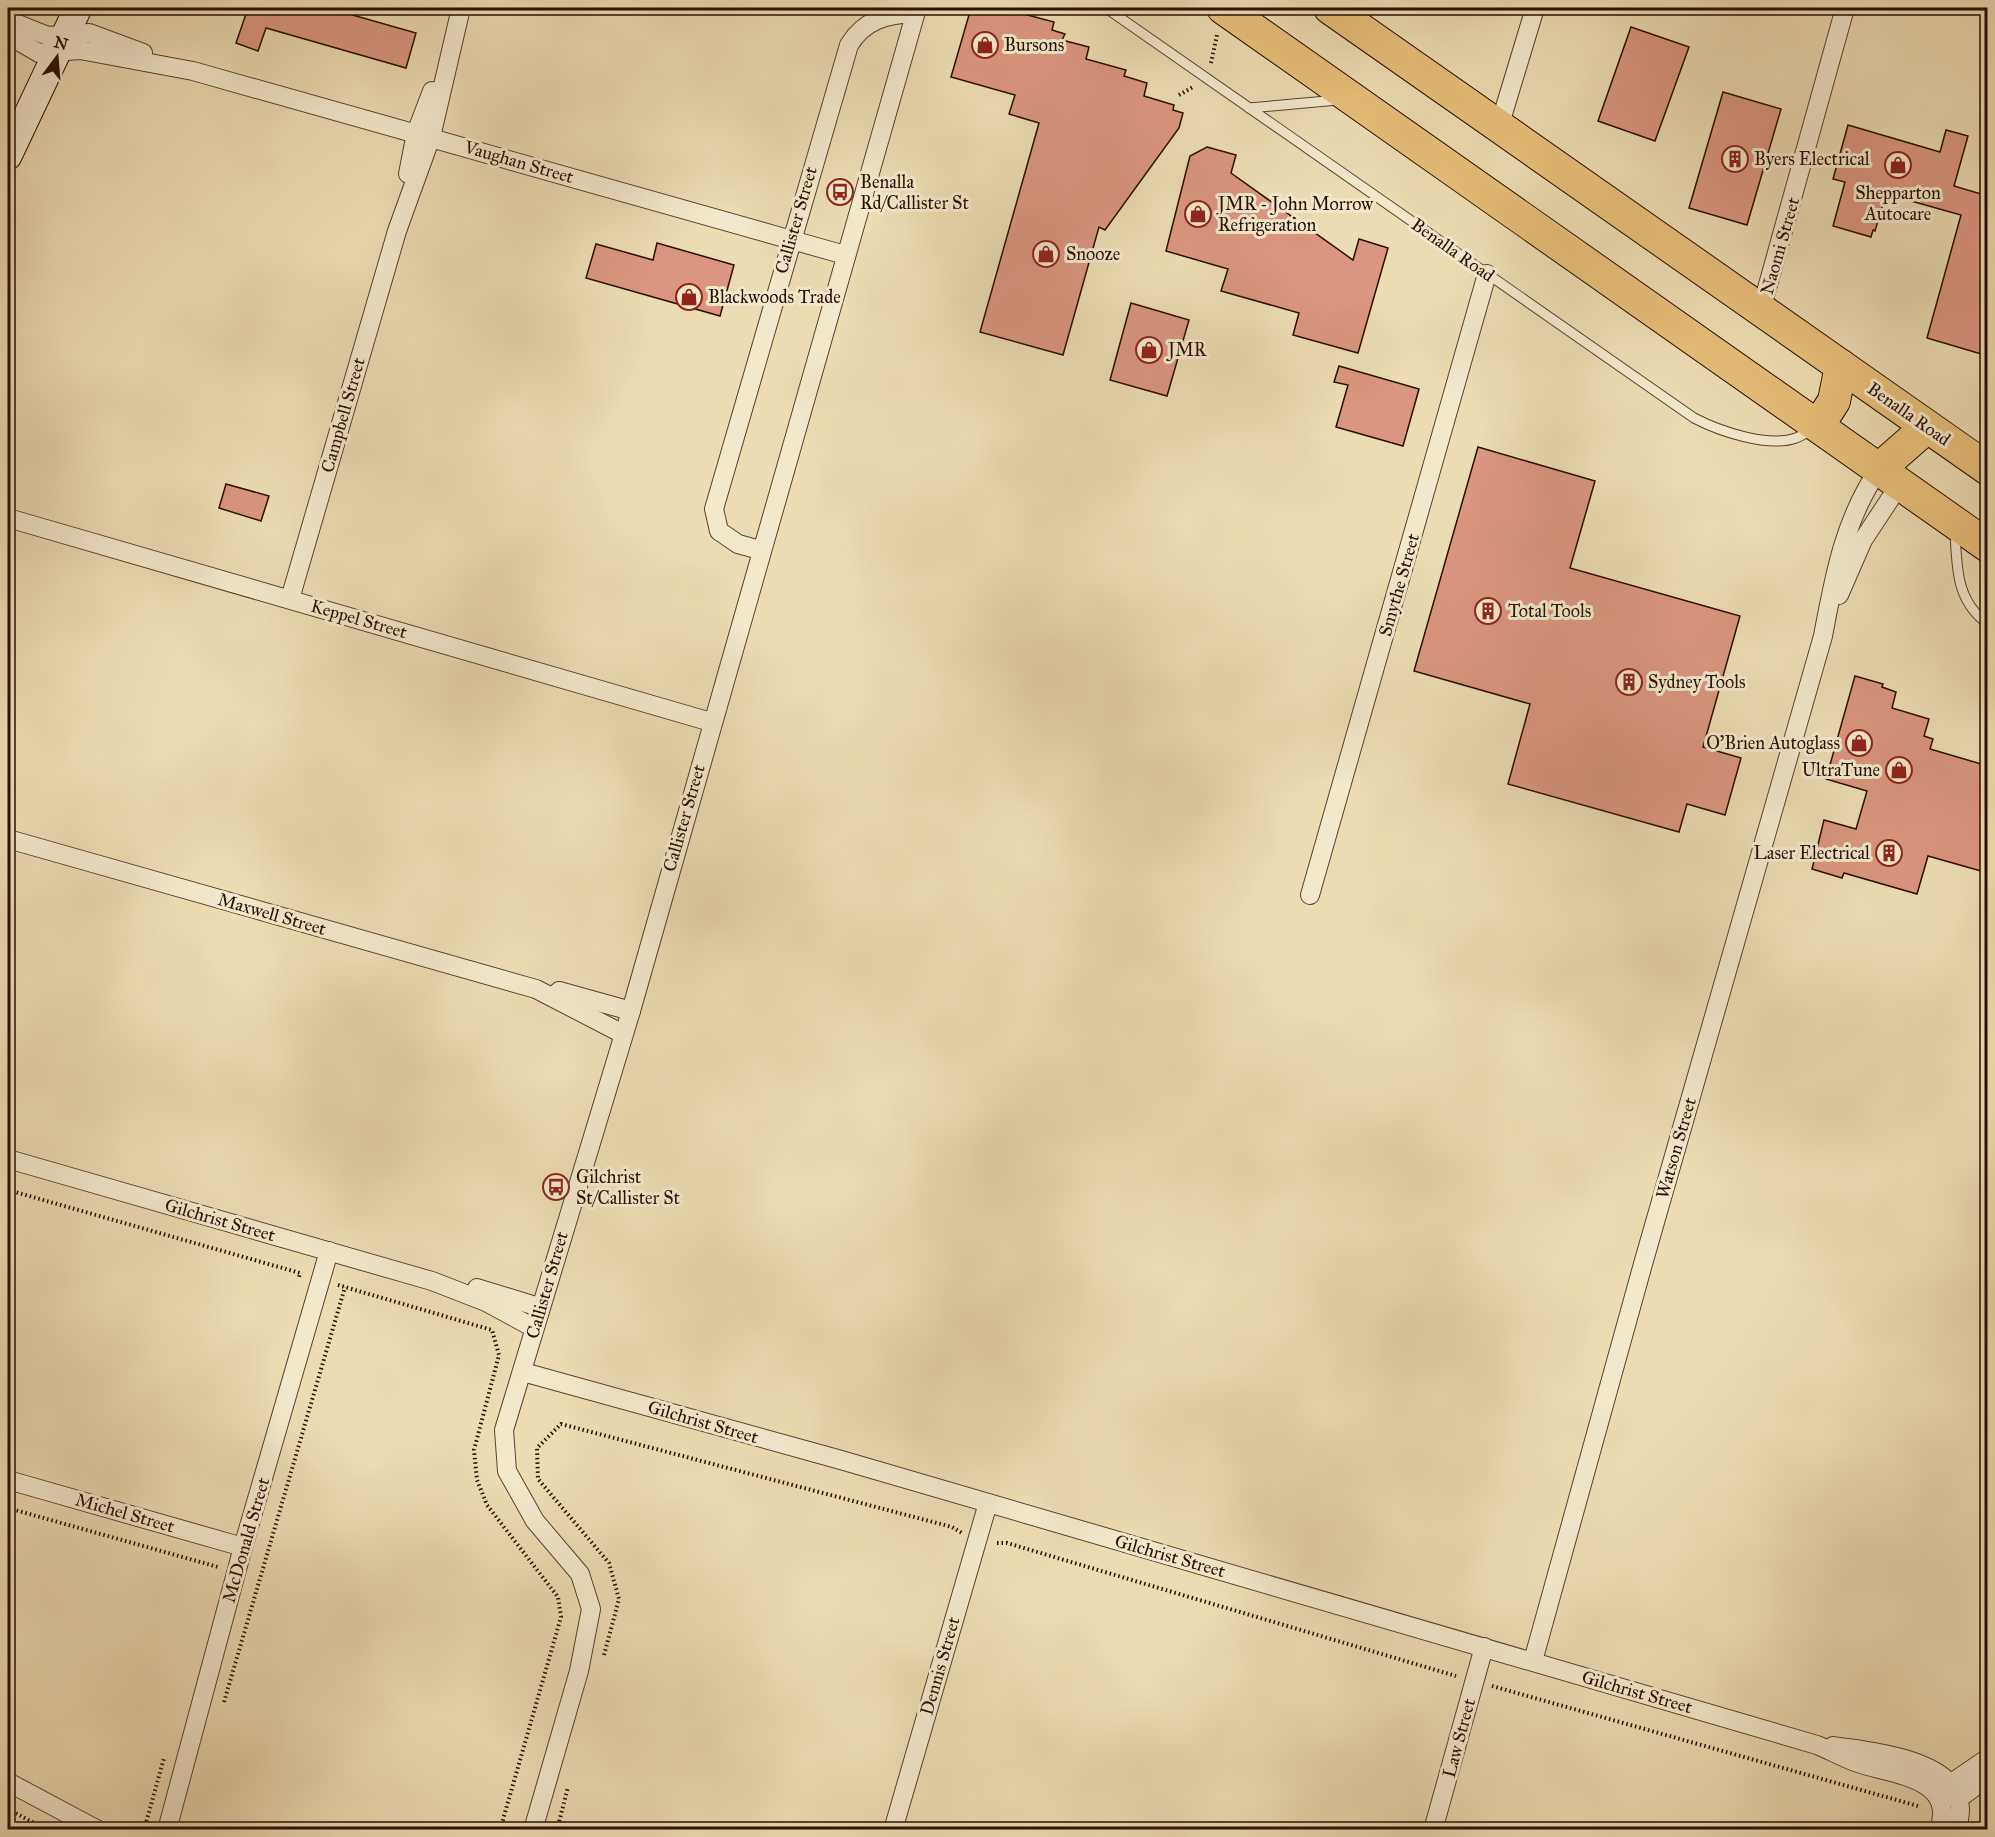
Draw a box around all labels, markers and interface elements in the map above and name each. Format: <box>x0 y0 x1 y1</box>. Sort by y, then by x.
north arrow <box>27 27 87 87</box>
shop icon: Bursons <box>970 30 1000 60</box>
text: N <box>52 32 71 54</box>
place label: Bursons <box>1004 34 1064 56</box>
street label: Vaughan Street <box>461 136 577 189</box>
building icon: Byers Electrical <box>1720 144 1750 174</box>
place label: Byers Electrical <box>1754 148 1870 170</box>
shop icon: Shepparton Autocare <box>1883 150 1913 180</box>
street label: Callister Street <box>770 163 822 276</box>
place label: Benalla Rd/Callister St <box>860 171 969 214</box>
bus stop icon: Benalla Rd/Callister St <box>825 177 855 207</box>
place label: Shepparton Autocare <box>1855 182 1941 225</box>
place label: JMR - John Morrow Refrigeration <box>1216 193 1373 237</box>
street label: Naomi Street <box>1756 194 1805 297</box>
shop icon: JMR - John Morrow Refrigeration <box>1183 199 1213 229</box>
street label: Benalla Road <box>1407 213 1499 287</box>
shop icon: Snooze <box>1031 239 1061 269</box>
place label: Snooze <box>1066 243 1120 265</box>
shop icon: Blackwoods Trade <box>674 282 704 312</box>
place label: Blackwoods Trade <box>708 286 841 308</box>
shop icon: JMR <box>1134 335 1164 365</box>
place label: JMR <box>1166 339 1208 362</box>
street label: Campbell Street <box>316 354 370 475</box>
street label: Benalla Road <box>1863 377 1955 451</box>
street label: Smythe Street <box>1374 530 1424 639</box>
street label: Keppel Street <box>308 595 410 643</box>
building icon: Total Tools <box>1473 596 1503 626</box>
place label: Total Tools <box>1508 600 1591 622</box>
building icon: Sydney Tools <box>1614 667 1644 697</box>
place label: Sydney Tools <box>1648 671 1746 693</box>
shop icon: O'Brien Autoglass <box>1844 728 1874 758</box>
place label: O'Brien Autoglass <box>1706 732 1840 755</box>
shop icon: UltraTune <box>1884 755 1914 785</box>
place label: UltraTune <box>1802 759 1880 781</box>
street label: Callister Street <box>658 761 710 874</box>
building icon: Laser Electrical <box>1874 838 1904 868</box>
place label: Laser Electrical <box>1754 842 1870 864</box>
street label: Maxwell Street <box>215 888 329 940</box>
street label: Watson Street <box>1651 1094 1701 1201</box>
place label: Gilchrist St/Callister St <box>576 1166 681 1209</box>
bus stop icon: Gilchrist St/Callister St <box>541 1172 571 1202</box>
street label: Gilchrist Street <box>162 1194 278 1246</box>
street label: Callister Street <box>521 1228 573 1341</box>
street label: Gilchrist Street <box>645 1396 761 1448</box>
street label: McDonald Street <box>218 1474 275 1605</box>
street label: Michel Street <box>73 1488 178 1538</box>
street label: Gilchrist Street <box>1112 1530 1228 1582</box>
street label: Dennis Street <box>915 1614 965 1718</box>
street label: Gilchrist Street <box>1579 1666 1695 1718</box>
street label: Law Street <box>1438 1695 1480 1780</box>

